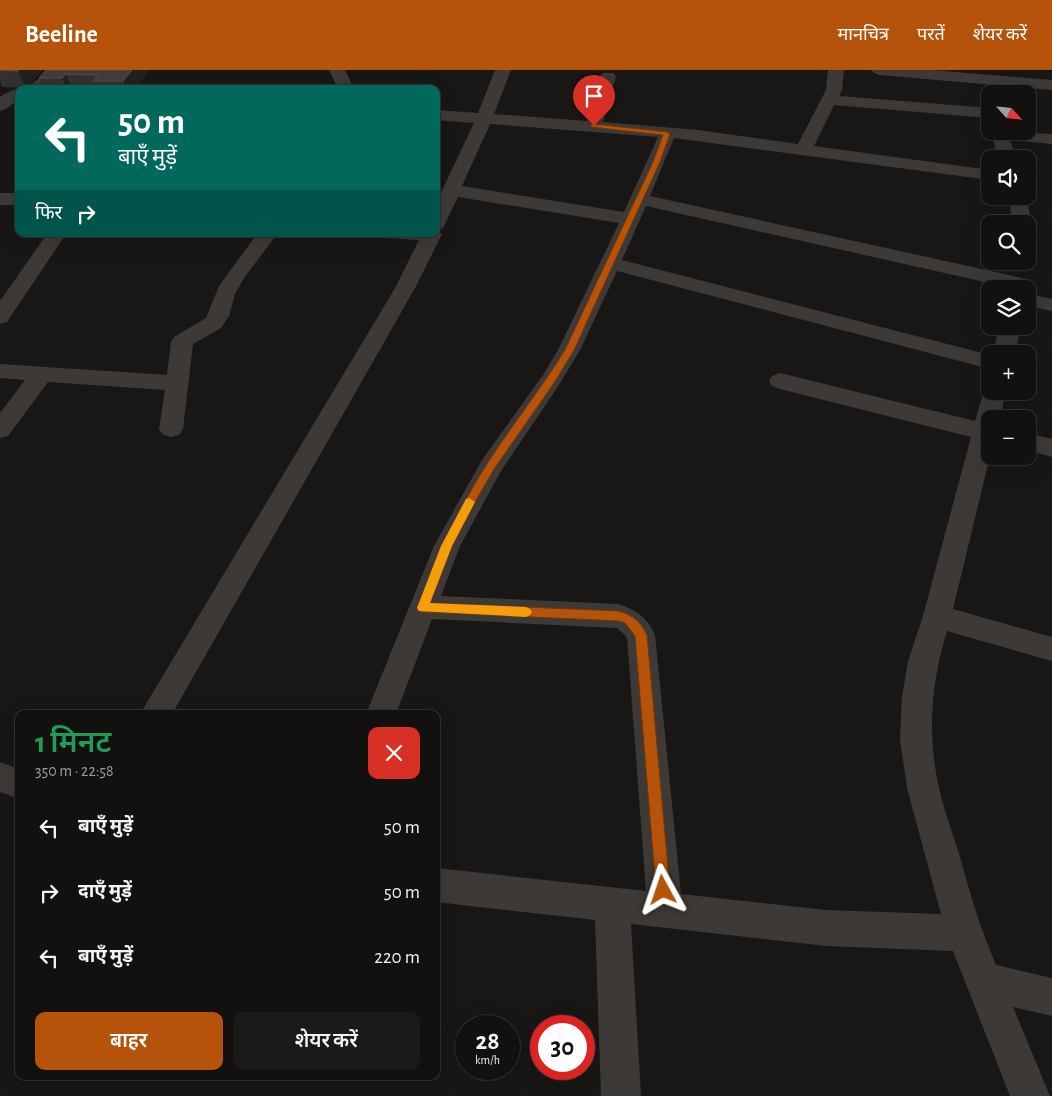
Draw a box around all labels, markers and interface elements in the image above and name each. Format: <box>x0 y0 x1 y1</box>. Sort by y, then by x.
text: Beeline <box>25 23 98 47</box>
text: मानचित्र <box>837 26 889 44</box>
text: परतें <box>917 26 945 44</box>
text: शेयर करें <box>973 26 1027 44</box>
pin <box>573 75 615 126</box>
icon: arrive <box>580 82 608 110</box>
north arrow <box>981 85 1036 140</box>
map controls <box>981 85 1036 465</box>
icon: left <box>35 105 100 170</box>
text: 50 m <box>118 105 185 140</box>
text: बाएँ मुड़ें <box>118 146 177 168</box>
button: sound <box>981 150 1036 205</box>
icon: right <box>72 200 100 228</box>
text: फिर <box>35 204 62 223</box>
button: search <box>981 215 1036 270</box>
button: layers <box>981 280 1036 335</box>
button: + <box>981 345 1036 400</box>
button: − <box>981 410 1036 465</box>
button: close <box>368 727 420 779</box>
text: 1 मिनट <box>35 728 111 758</box>
text: 350 m · 22:58 <box>35 763 114 779</box>
icon: left <box>35 814 63 842</box>
text: बाएँ मुड़ें <box>78 817 133 836</box>
text: 50 m <box>384 818 420 837</box>
position arrow <box>636 863 688 915</box>
icon: right <box>35 879 63 907</box>
text: दाएँ मुड़ें <box>78 882 132 901</box>
text: 50 m <box>384 883 420 902</box>
icon: left <box>35 944 63 972</box>
text: बाएँ मुड़ें <box>78 947 133 966</box>
text: 220 m <box>374 948 420 967</box>
button: बाहर <box>35 1012 223 1070</box>
button: शेयर करें <box>233 1012 420 1070</box>
speed limit sign: 30 <box>530 1015 595 1080</box>
text: 28 <box>475 1029 500 1054</box>
text: km/h <box>475 1054 500 1066</box>

